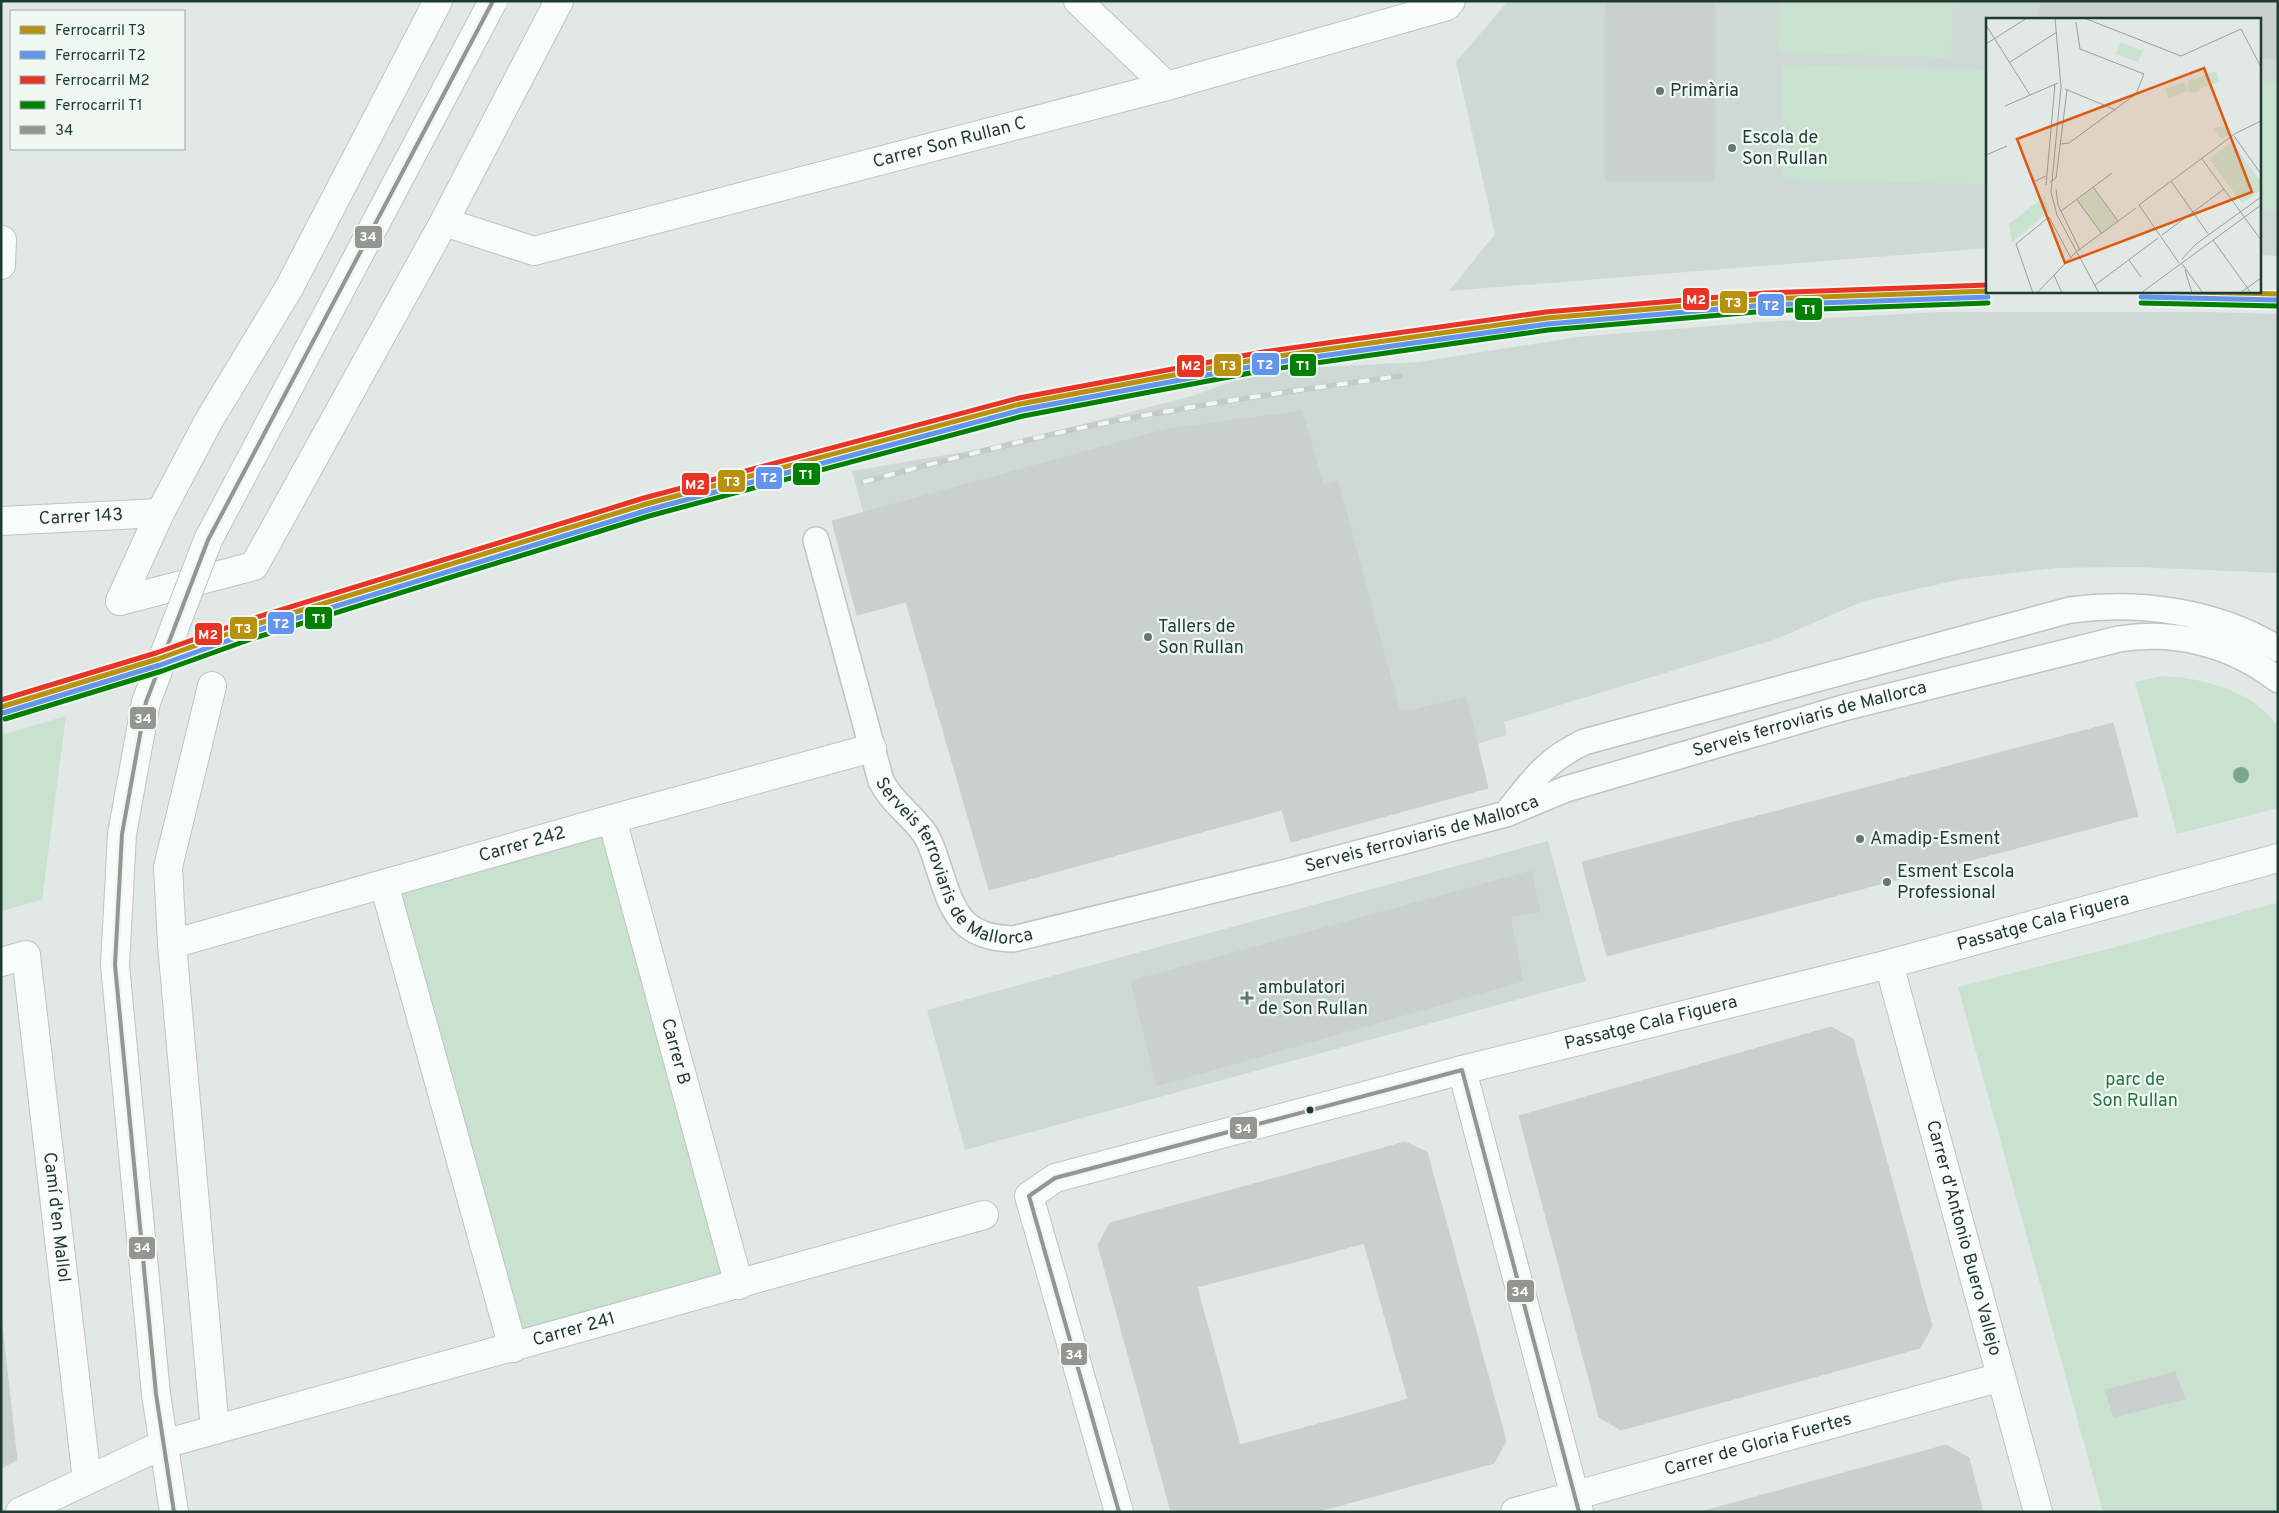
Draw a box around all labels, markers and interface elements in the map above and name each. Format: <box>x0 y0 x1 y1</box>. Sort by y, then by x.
legend <box>10 10 185 150</box>
inset map <box>1986 18 2262 292</box>
text: Ferrocarril T3 <box>55 22 145 41</box>
text: Ferrocarril T2 <box>55 47 146 66</box>
text: Ferrocarril M2 <box>55 72 150 91</box>
place label: Primària <box>1670 80 1739 103</box>
marker: Primària <box>1654 85 1666 97</box>
text: Ferrocarril T1 <box>55 97 143 116</box>
street label: Carrer Son Rullan C <box>870 112 1029 174</box>
text: 34 <box>55 122 73 141</box>
place label: Escola de Son Rullan <box>1742 127 1828 171</box>
marker: Escola de Son Rullan <box>1726 142 1738 154</box>
line badge: 34 <box>354 225 383 249</box>
text: 34 <box>359 229 377 246</box>
line badge: M2 <box>1682 287 1710 311</box>
line badge: T3 <box>1719 290 1748 314</box>
text: M2 <box>1686 292 1706 309</box>
line badge: T2 <box>1757 293 1785 317</box>
text: T3 <box>1725 295 1741 312</box>
line badge: T1 <box>1794 297 1823 321</box>
text: T2 <box>1763 298 1779 315</box>
text: T1 <box>1802 302 1816 319</box>
line badge: T2 <box>1251 352 1280 376</box>
line badge: T3 <box>1213 353 1242 377</box>
line badge: T1 <box>1289 353 1317 377</box>
line badge: M2 <box>1176 354 1205 378</box>
text: T2 <box>1257 357 1273 374</box>
text: M2 <box>1181 358 1201 375</box>
text: T3 <box>1220 358 1236 375</box>
text: T1 <box>1296 358 1310 375</box>
line badge: T1 <box>792 462 821 486</box>
line badge: T2 <box>755 466 783 490</box>
text: T1 <box>799 467 813 484</box>
line badge: T3 <box>717 469 746 493</box>
text: T2 <box>761 470 777 487</box>
line badge: M2 <box>681 472 710 496</box>
text: T3 <box>724 474 740 491</box>
text: M2 <box>685 477 705 494</box>
street label: Carrer 143 <box>38 503 124 531</box>
line badge: T1 <box>304 606 333 630</box>
line badge: T2 <box>267 611 295 635</box>
text: T1 <box>312 611 326 628</box>
line badge: T3 <box>229 616 258 640</box>
text: T2 <box>273 616 289 633</box>
place label: Tallers de Son Rullan <box>1158 616 1244 660</box>
text: T3 <box>235 621 251 638</box>
line badge: M2 <box>194 622 223 646</box>
text: M2 <box>198 627 218 644</box>
marker: Tallers de Son Rullan <box>1142 631 1154 643</box>
street label: Serveis ferroviaris de Mallorca <box>1690 676 1929 763</box>
line badge: 34 <box>129 706 157 730</box>
text: 34 <box>134 711 152 728</box>
street label: Serveis ferroviaris de Mallorca <box>870 773 1035 951</box>
street label: Serveis ferroviaris de Mallorca <box>1302 790 1542 878</box>
street label: Carrer 242 <box>476 821 568 868</box>
place label: Amadip-Esment <box>1870 828 2000 851</box>
marker: Amadip-Esment <box>1854 833 1866 845</box>
place label: Esment Escola Professional <box>1897 861 2014 905</box>
marker: Esment Escola Professional <box>1881 876 1893 888</box>
street label: Passatge Cala Figuera <box>1955 888 2132 956</box>
place label: ambulatori de Son Rullan <box>1258 977 1368 1021</box>
marker: ambulatori de Son Rullan <box>1240 991 1254 1005</box>
street label: Passatge Cala Figuera <box>1562 991 1740 1056</box>
street label: Carrer B <box>655 1016 695 1087</box>
park label: parc de Son Rullan <box>2092 1069 2178 1113</box>
unlabelled marker <box>1305 1105 1315 1115</box>
line badge: 34 <box>1229 1116 1258 1140</box>
street label: Carrer d'Antonio Buero Vallejo <box>1921 1118 2007 1358</box>
text: 34 <box>1234 1121 1252 1138</box>
street label: Camí d'en Mallol <box>37 1151 75 1284</box>
line badge: 34 <box>128 1236 156 1260</box>
text: 34 <box>133 1240 151 1257</box>
line badge: 34 <box>1506 1279 1535 1303</box>
text: 34 <box>1511 1284 1529 1301</box>
street label: Carrer 241 <box>530 1307 618 1352</box>
line badge: 34 <box>1060 1342 1088 1366</box>
text: 34 <box>1065 1347 1083 1364</box>
street label: Carrer de Gloria Fuertes <box>1661 1408 1854 1482</box>

